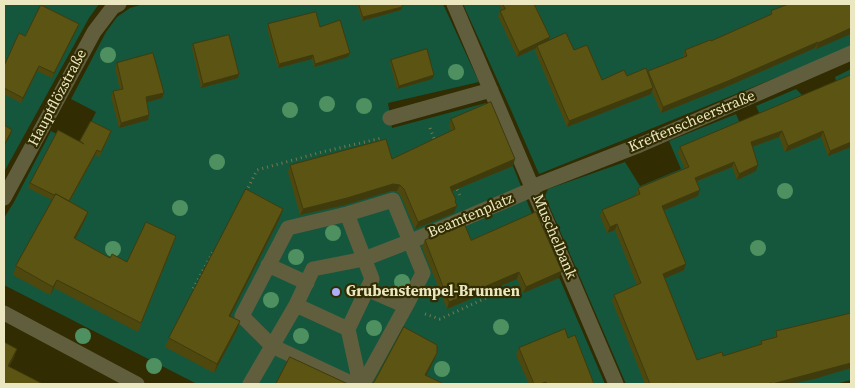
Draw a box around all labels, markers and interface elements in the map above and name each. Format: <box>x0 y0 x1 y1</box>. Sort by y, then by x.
street label: Hauptflözstraße <box>25 46 91 150</box>
street label: Kreftenscheerstraße <box>626 87 758 157</box>
street label: Beamtenplatz <box>425 190 517 242</box>
street label: Muschelbank <box>528 192 580 282</box>
place label: Grubenstempel-Brunnen <box>346 283 520 301</box>
marker: Grubenstempel-Brunnen <box>330 286 342 298</box>

